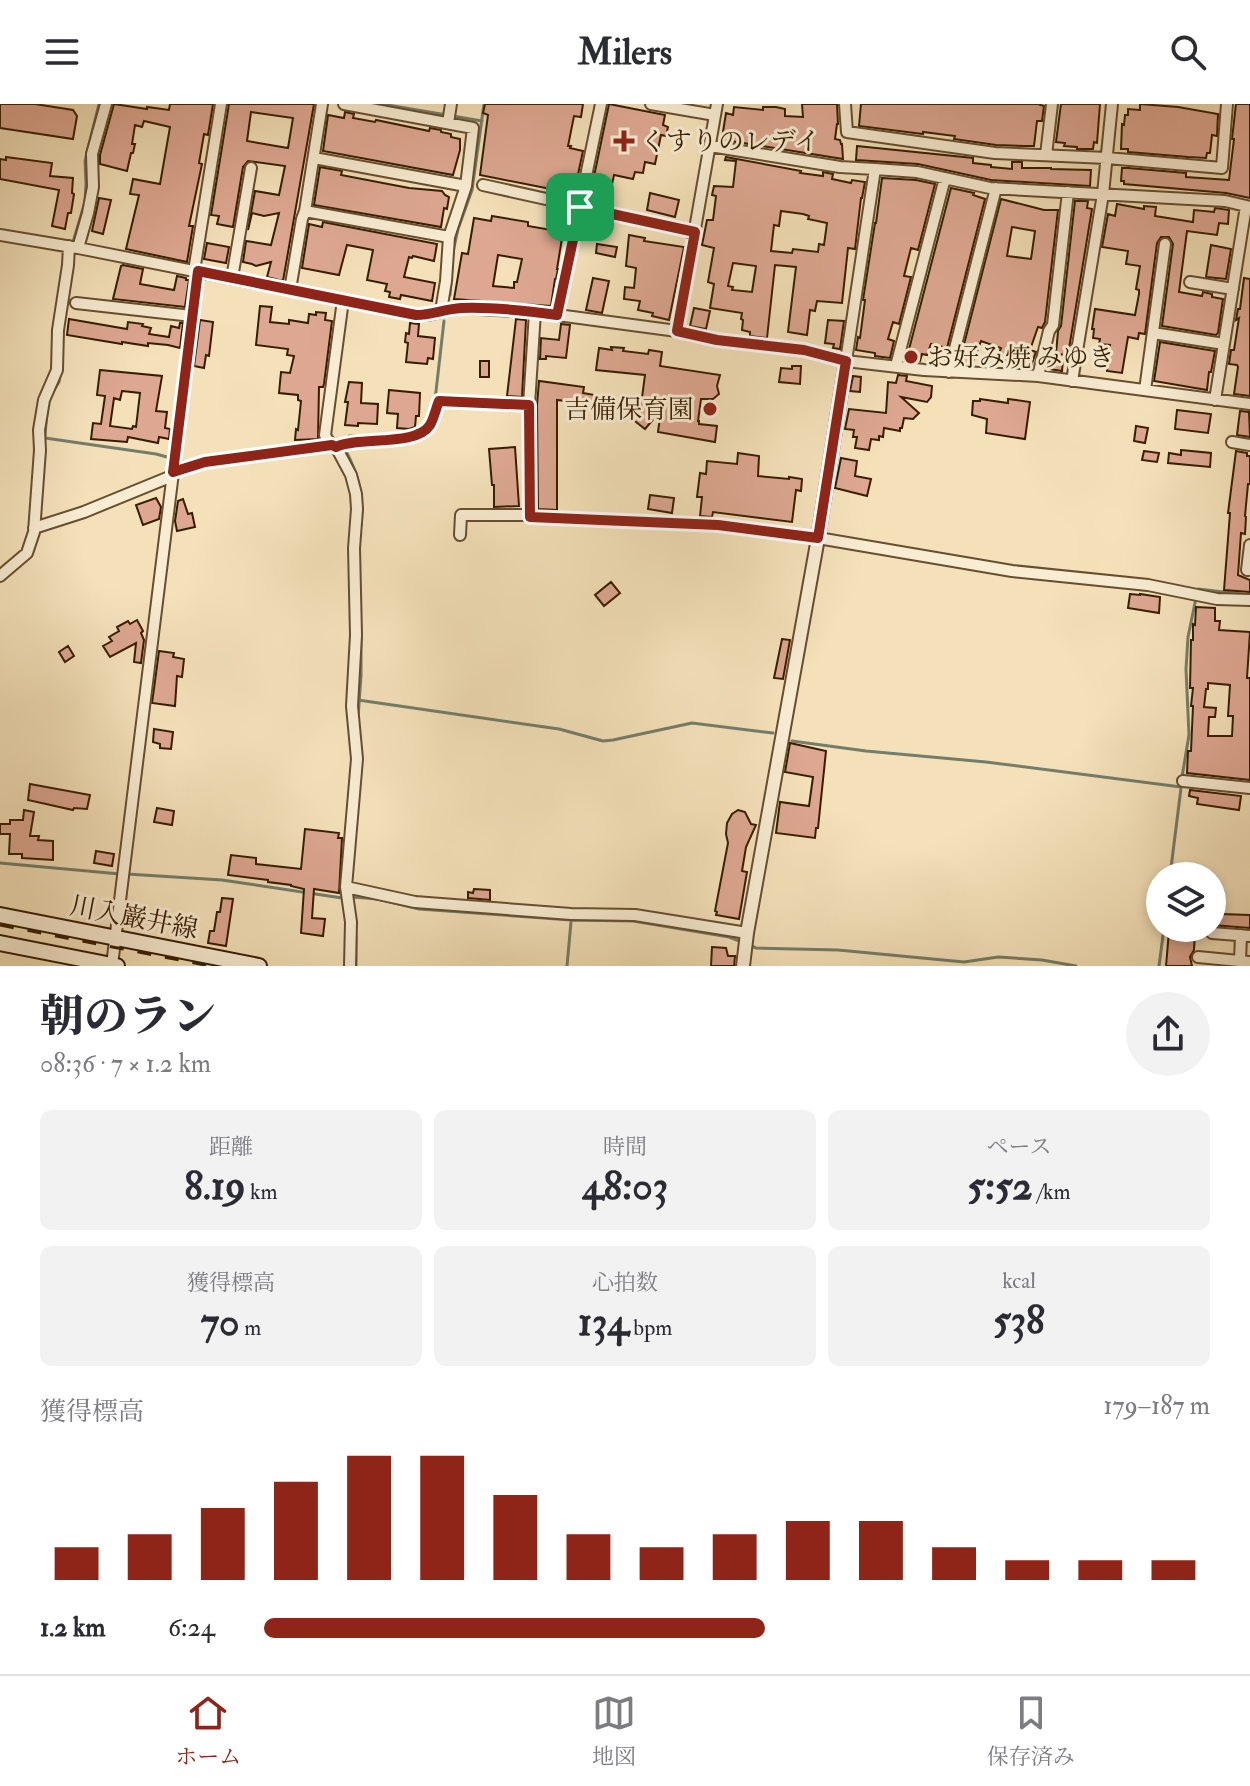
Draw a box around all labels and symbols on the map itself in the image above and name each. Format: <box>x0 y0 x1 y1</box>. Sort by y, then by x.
place label: くすりのレデイ <box>640 126 820 158</box>
marker: くすりのレデイ <box>615 132 633 150</box>
pin <box>546 173 614 241</box>
place label: お好み焼 みゆき <box>927 342 1114 374</box>
marker: お好み焼 みゆき <box>902 348 920 366</box>
place label: 吉備保育園 <box>564 394 694 426</box>
marker: 吉備保育園 <box>701 400 719 418</box>
street label: 川入巌井線 <box>67 890 201 946</box>

